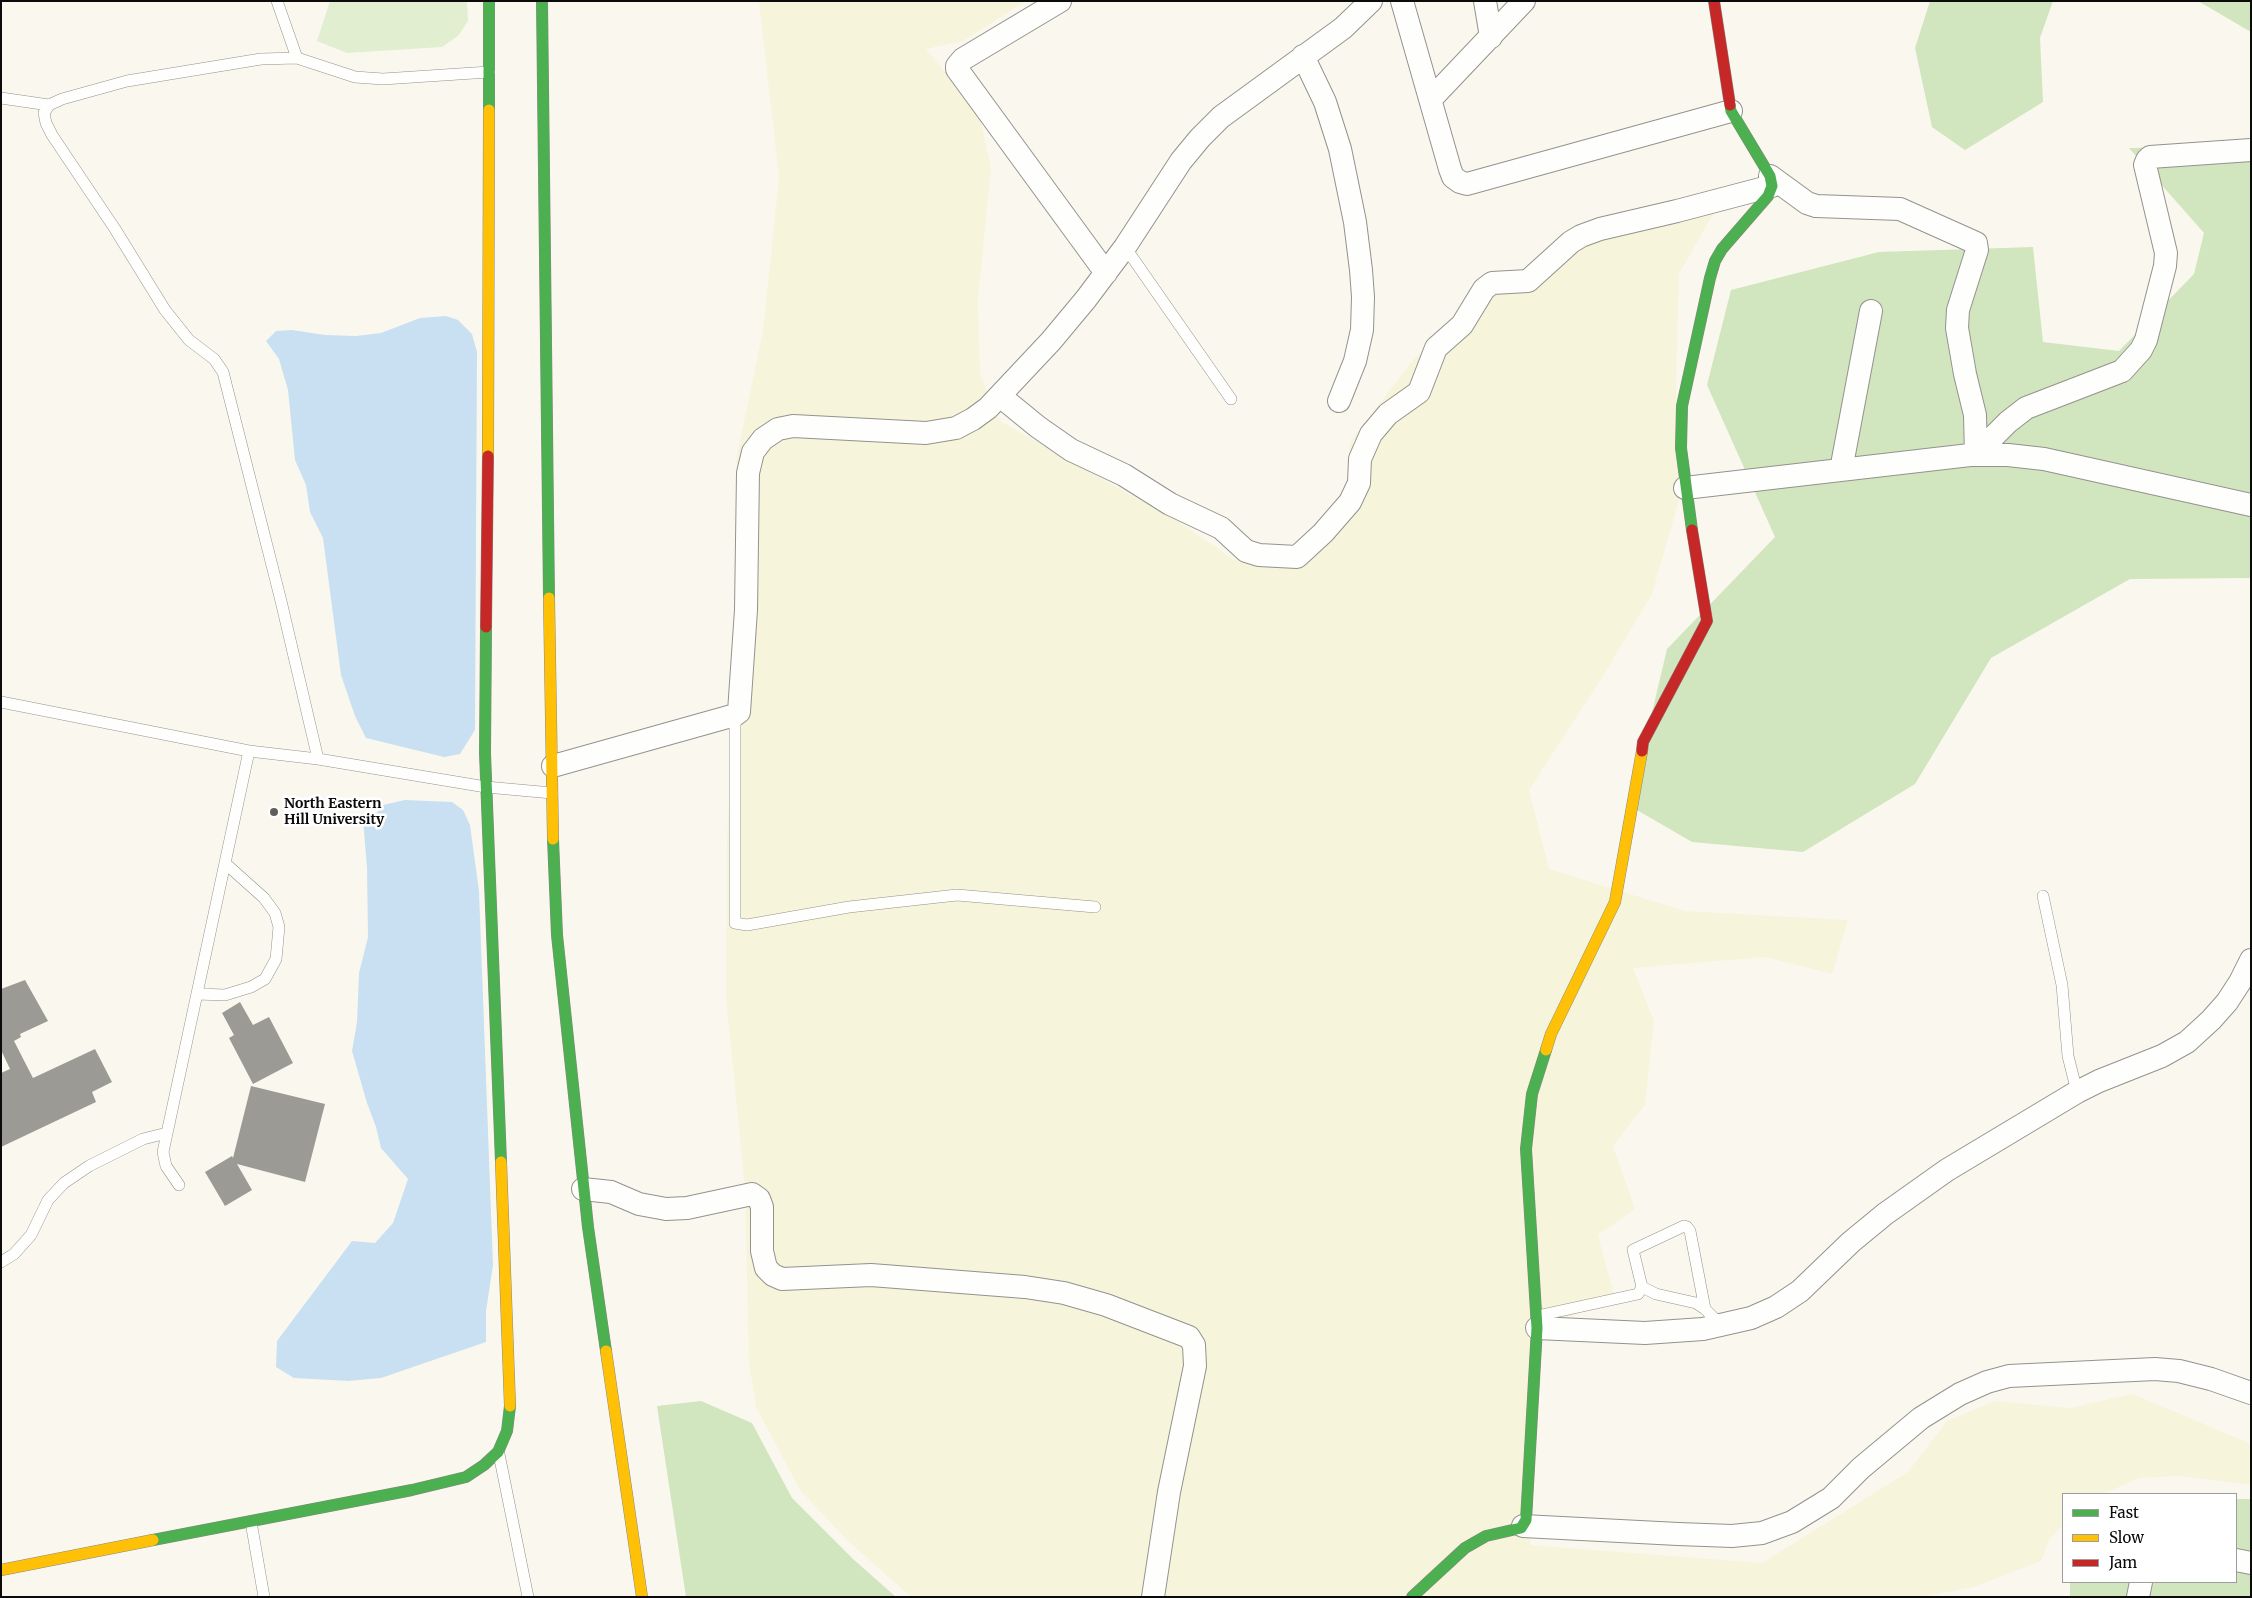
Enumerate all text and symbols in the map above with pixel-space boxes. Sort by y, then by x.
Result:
place label: North Eastern Hill University [284,796,384,829]
marker: North Eastern Hill University [268,806,280,818]
legend [2062,1493,2237,1583]
text: Fast [2109,1503,2139,1522]
text: Slow [2109,1528,2144,1547]
text: Jam [2109,1553,2137,1572]

